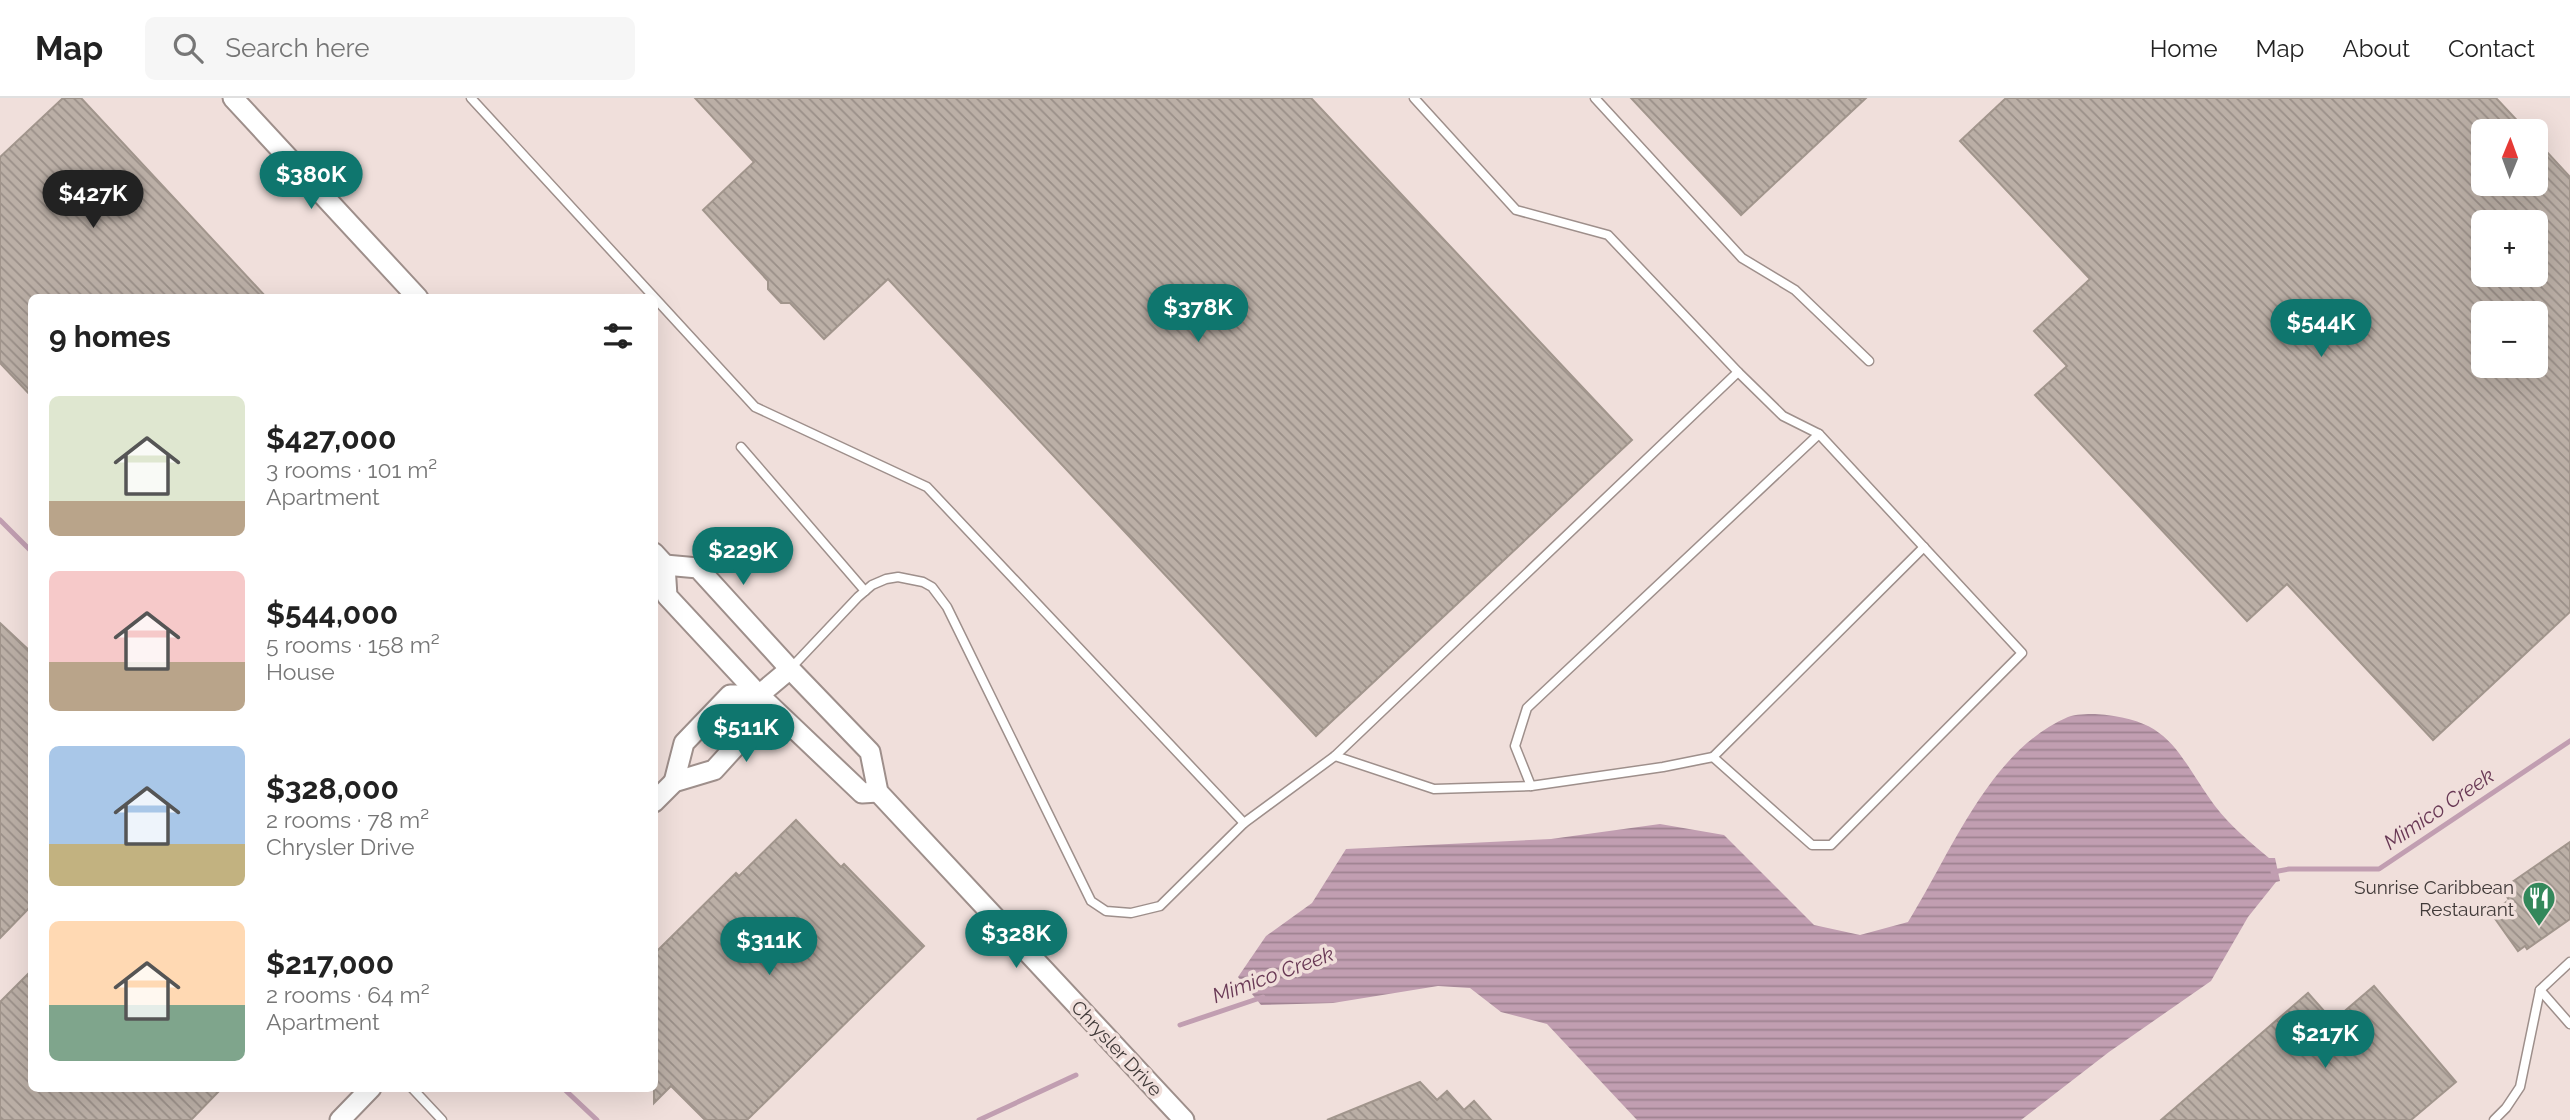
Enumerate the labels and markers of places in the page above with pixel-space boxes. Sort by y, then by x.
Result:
pin: $380K [262,152,360,211]
pin: $427K [44,170,142,230]
pin: $378K [1149,285,1247,344]
pin: $544K [2272,300,2370,359]
pin: $229K [694,528,792,587]
pin: $511K [697,704,795,764]
place label: Sunrise Caribbean Restaurant [2354,876,2515,920]
restaurant icon: Sunrise Caribbean Restaurant [2520,879,2558,928]
pin: $328K [967,910,1065,970]
pin: $311K [720,918,818,977]
pin: $217K [2276,1010,2374,1070]

